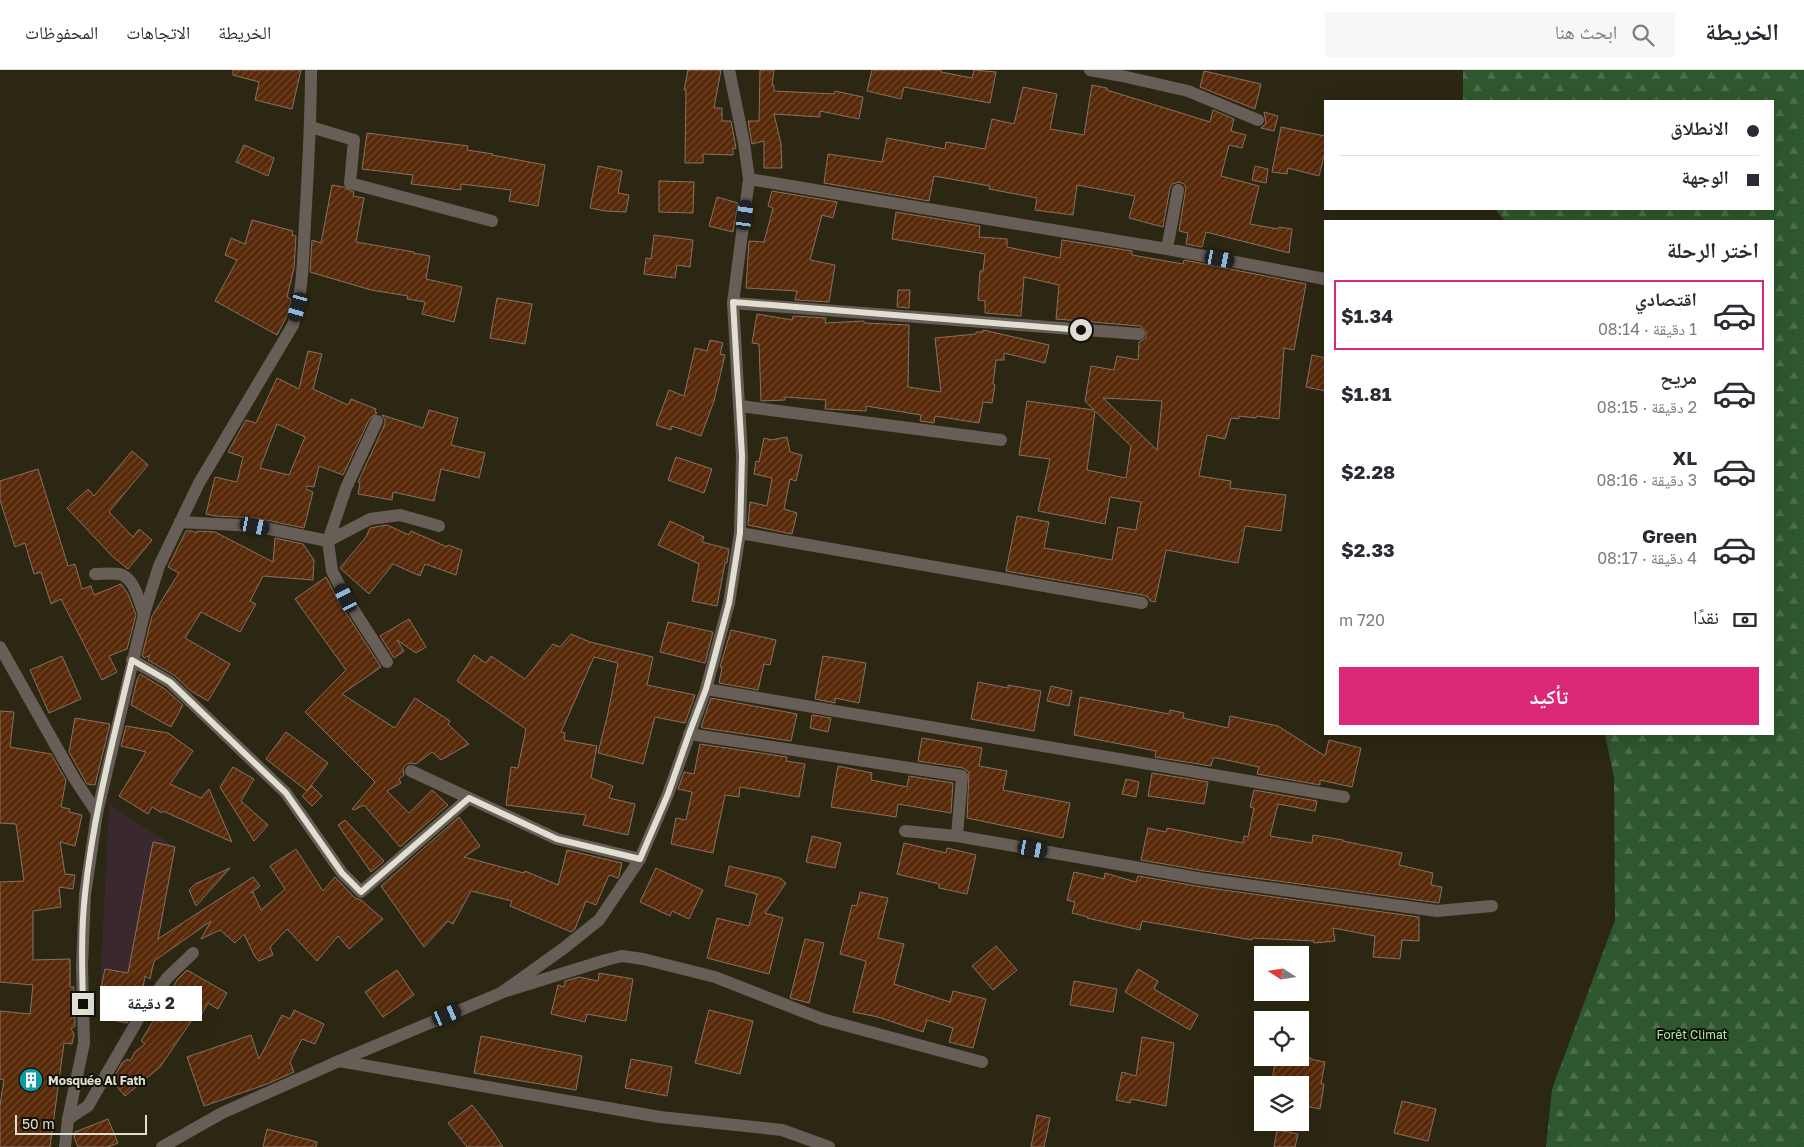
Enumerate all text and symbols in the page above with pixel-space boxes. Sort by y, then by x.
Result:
search box [1325,12,1675,57]
text: الخريطة [1705,16,1779,45]
text: ابحث هنا [1555,20,1617,43]
text: المحفوظات [25,21,98,43]
text: الاتجاهات [126,21,190,43]
text: الخريطة [218,21,271,43]
icon: search [1629,21,1657,49]
text: الانطلاق [1670,116,1729,139]
text: الوجهة [1681,165,1729,188]
car [735,199,754,231]
text: اختر الرحلة [1667,236,1759,263]
car [1203,249,1236,269]
text: اقتصادي [1635,287,1697,310]
car [286,291,309,323]
icon: car [1712,293,1757,338]
text: $1.34 [1341,304,1393,327]
route start [1070,319,1092,341]
text: 1 دقيقة · 08:14 [1598,319,1697,339]
text: مريح [1660,365,1697,388]
icon: car [1712,371,1757,416]
text: $1.81 [1341,382,1392,405]
text: 2 دقيقة · 08:15 [1597,397,1697,417]
text: XL [1672,446,1697,469]
icon: car [1712,449,1757,494]
text: $2.28 [1341,460,1395,483]
text: 3 دقيقة · 08:16 [1596,470,1697,490]
car [238,516,271,536]
text: Green [1642,524,1697,547]
icon: car [1712,527,1757,572]
text: $2.33 [1341,538,1395,561]
text: 4 دقيقة · 08:17 [1597,548,1697,568]
car [332,581,359,615]
text: نقدًا [1693,605,1719,628]
icon: cash [1731,606,1759,634]
text: 720 m [1339,610,1385,630]
button: تأكيد [1339,667,1759,725]
car [1016,839,1049,859]
north arrow [1254,946,1309,1001]
map controls [1254,946,1309,1131]
callout: 2 دقيقة [100,986,203,1022]
route end [72,993,94,1015]
text: 2 دقيقة [127,993,175,1013]
car [430,1002,463,1028]
button: locate [1254,1011,1309,1066]
park label: Forêt Climat [1657,1027,1728,1042]
building icon: Mosquée Al Fath [18,1067,44,1093]
place label: Mosquée Al Fath [48,1073,146,1088]
button: layers [1254,1076,1309,1131]
scale bar [15,1112,148,1135]
text: 50 m [22,1115,55,1132]

